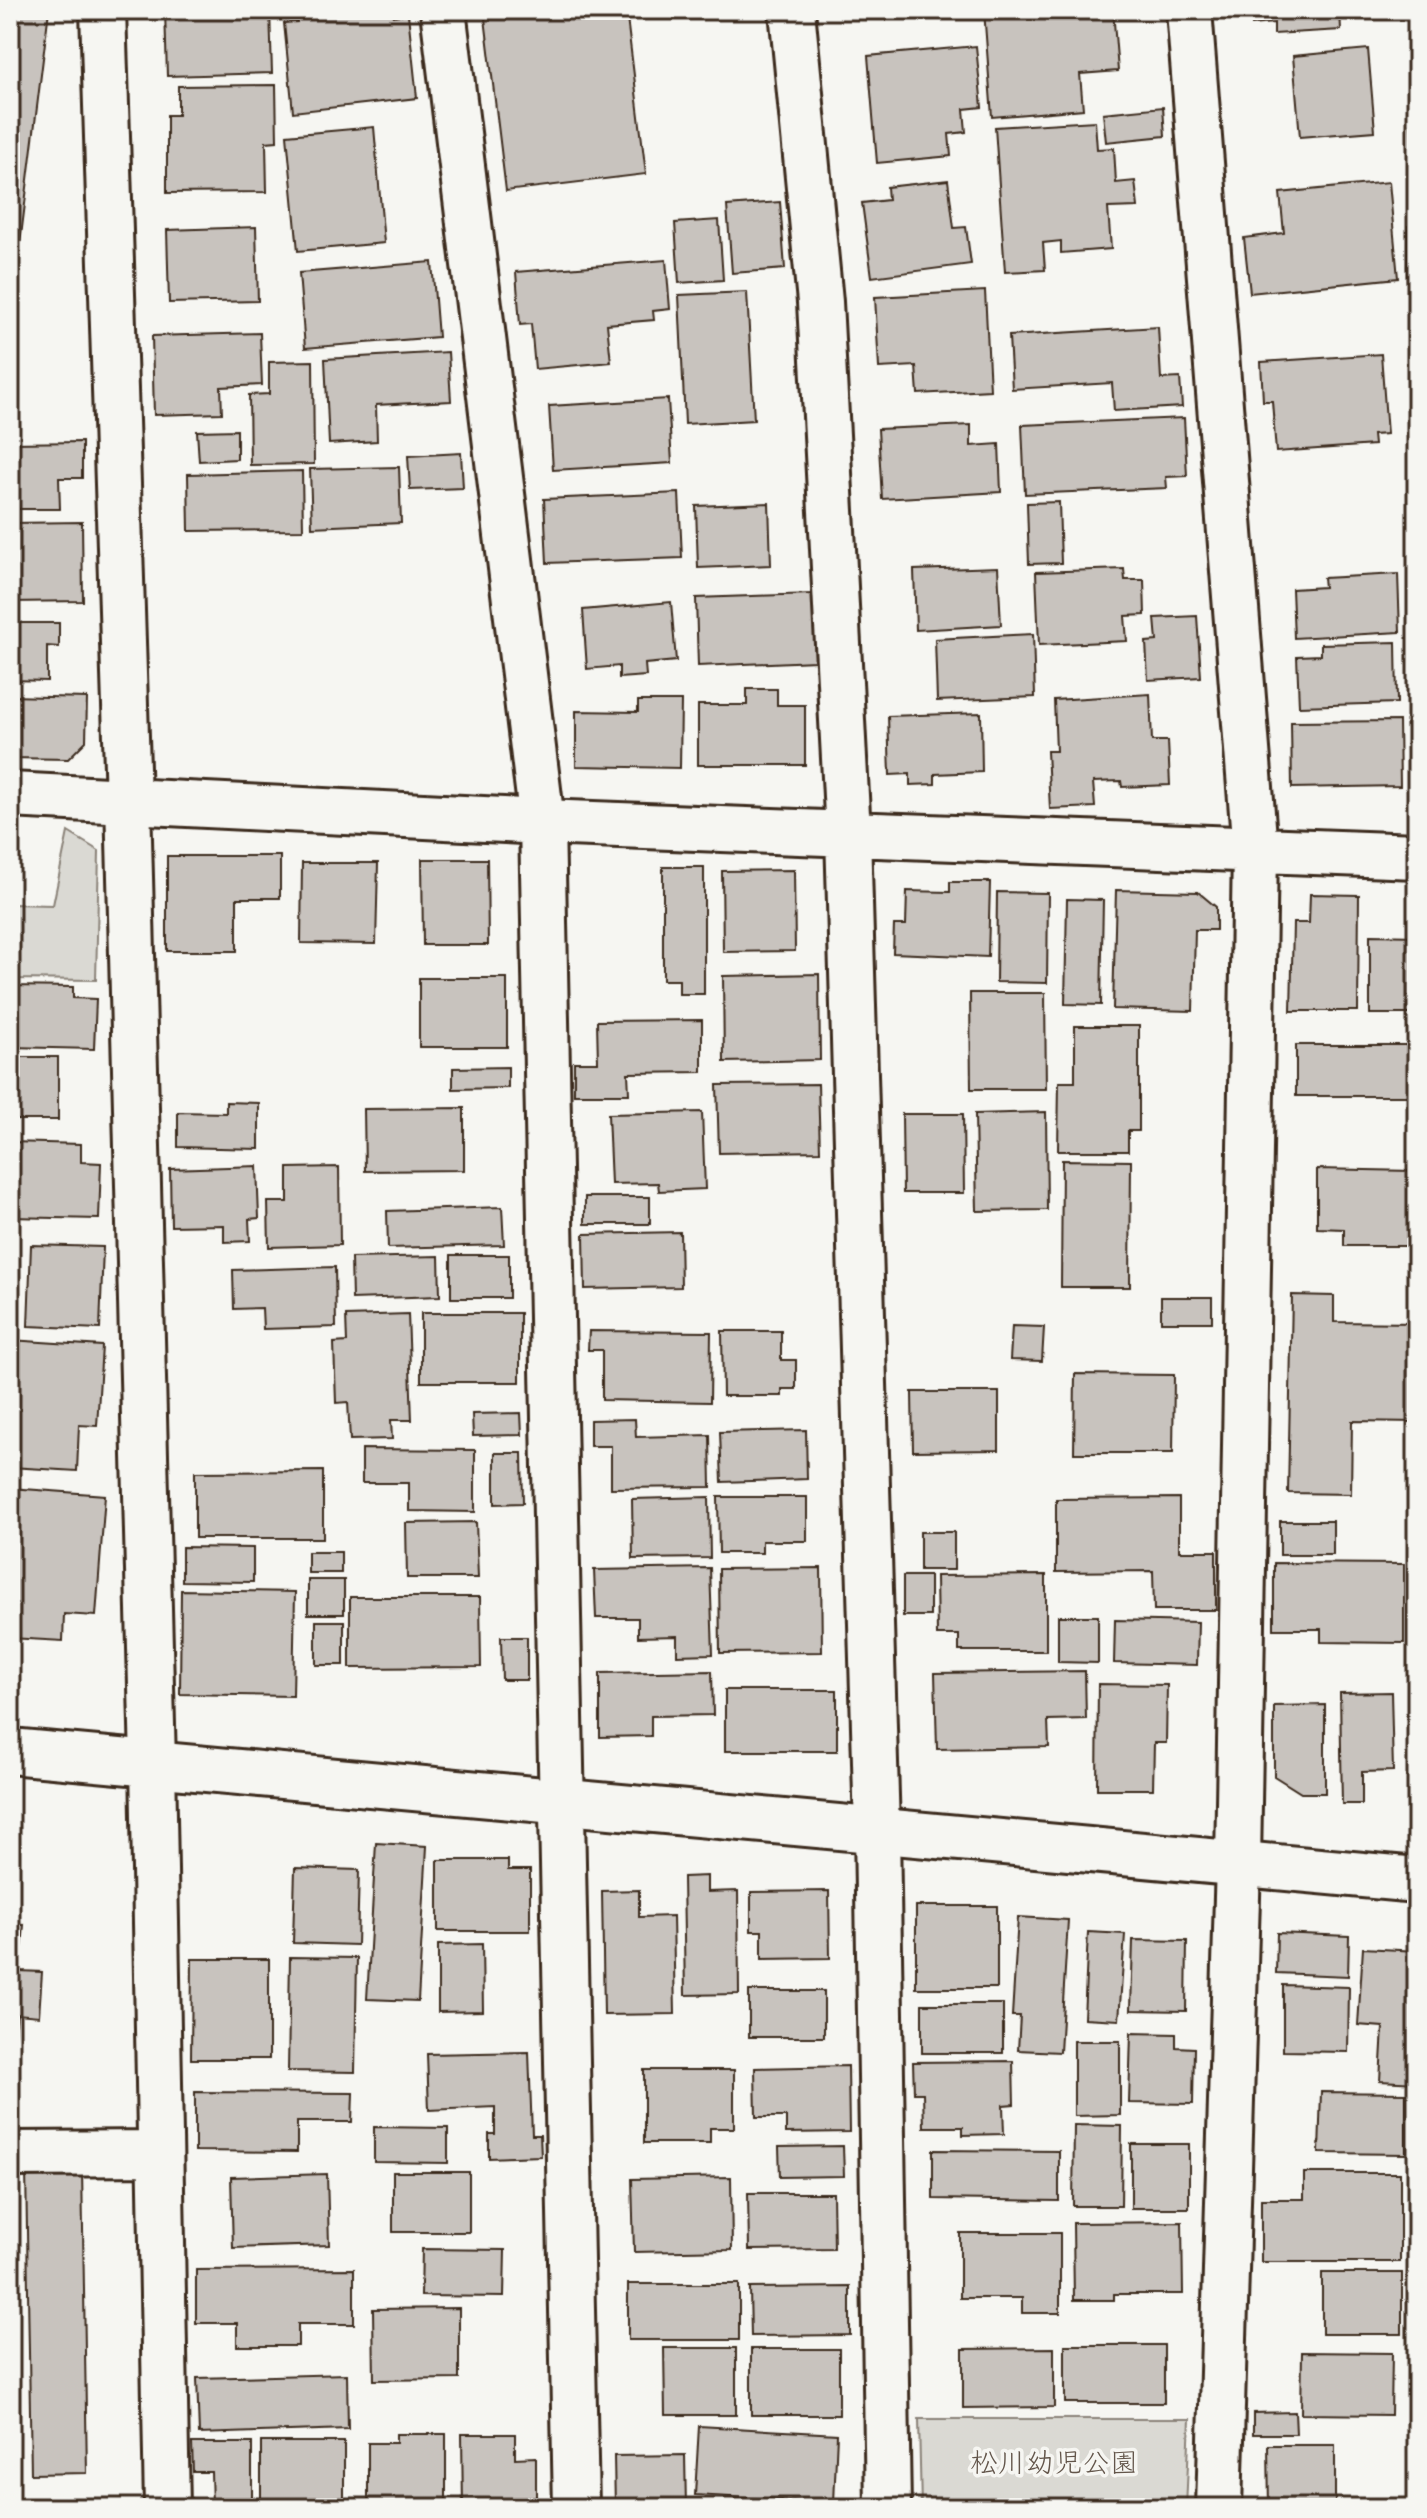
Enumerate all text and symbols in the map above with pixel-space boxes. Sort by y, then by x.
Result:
park label: 松川幼児公園 [970,2446,1138,2483]

